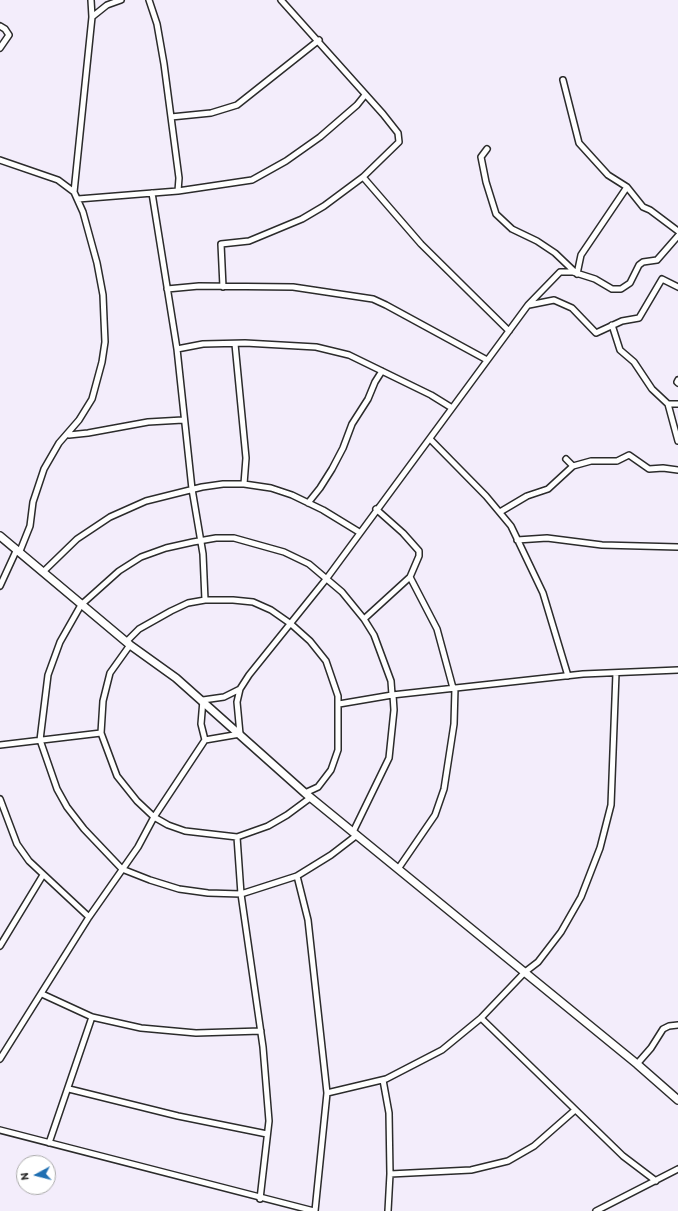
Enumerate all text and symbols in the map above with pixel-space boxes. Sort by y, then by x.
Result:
north arrow [16,1155,56,1195]
text: N [18,1172,31,1181]

